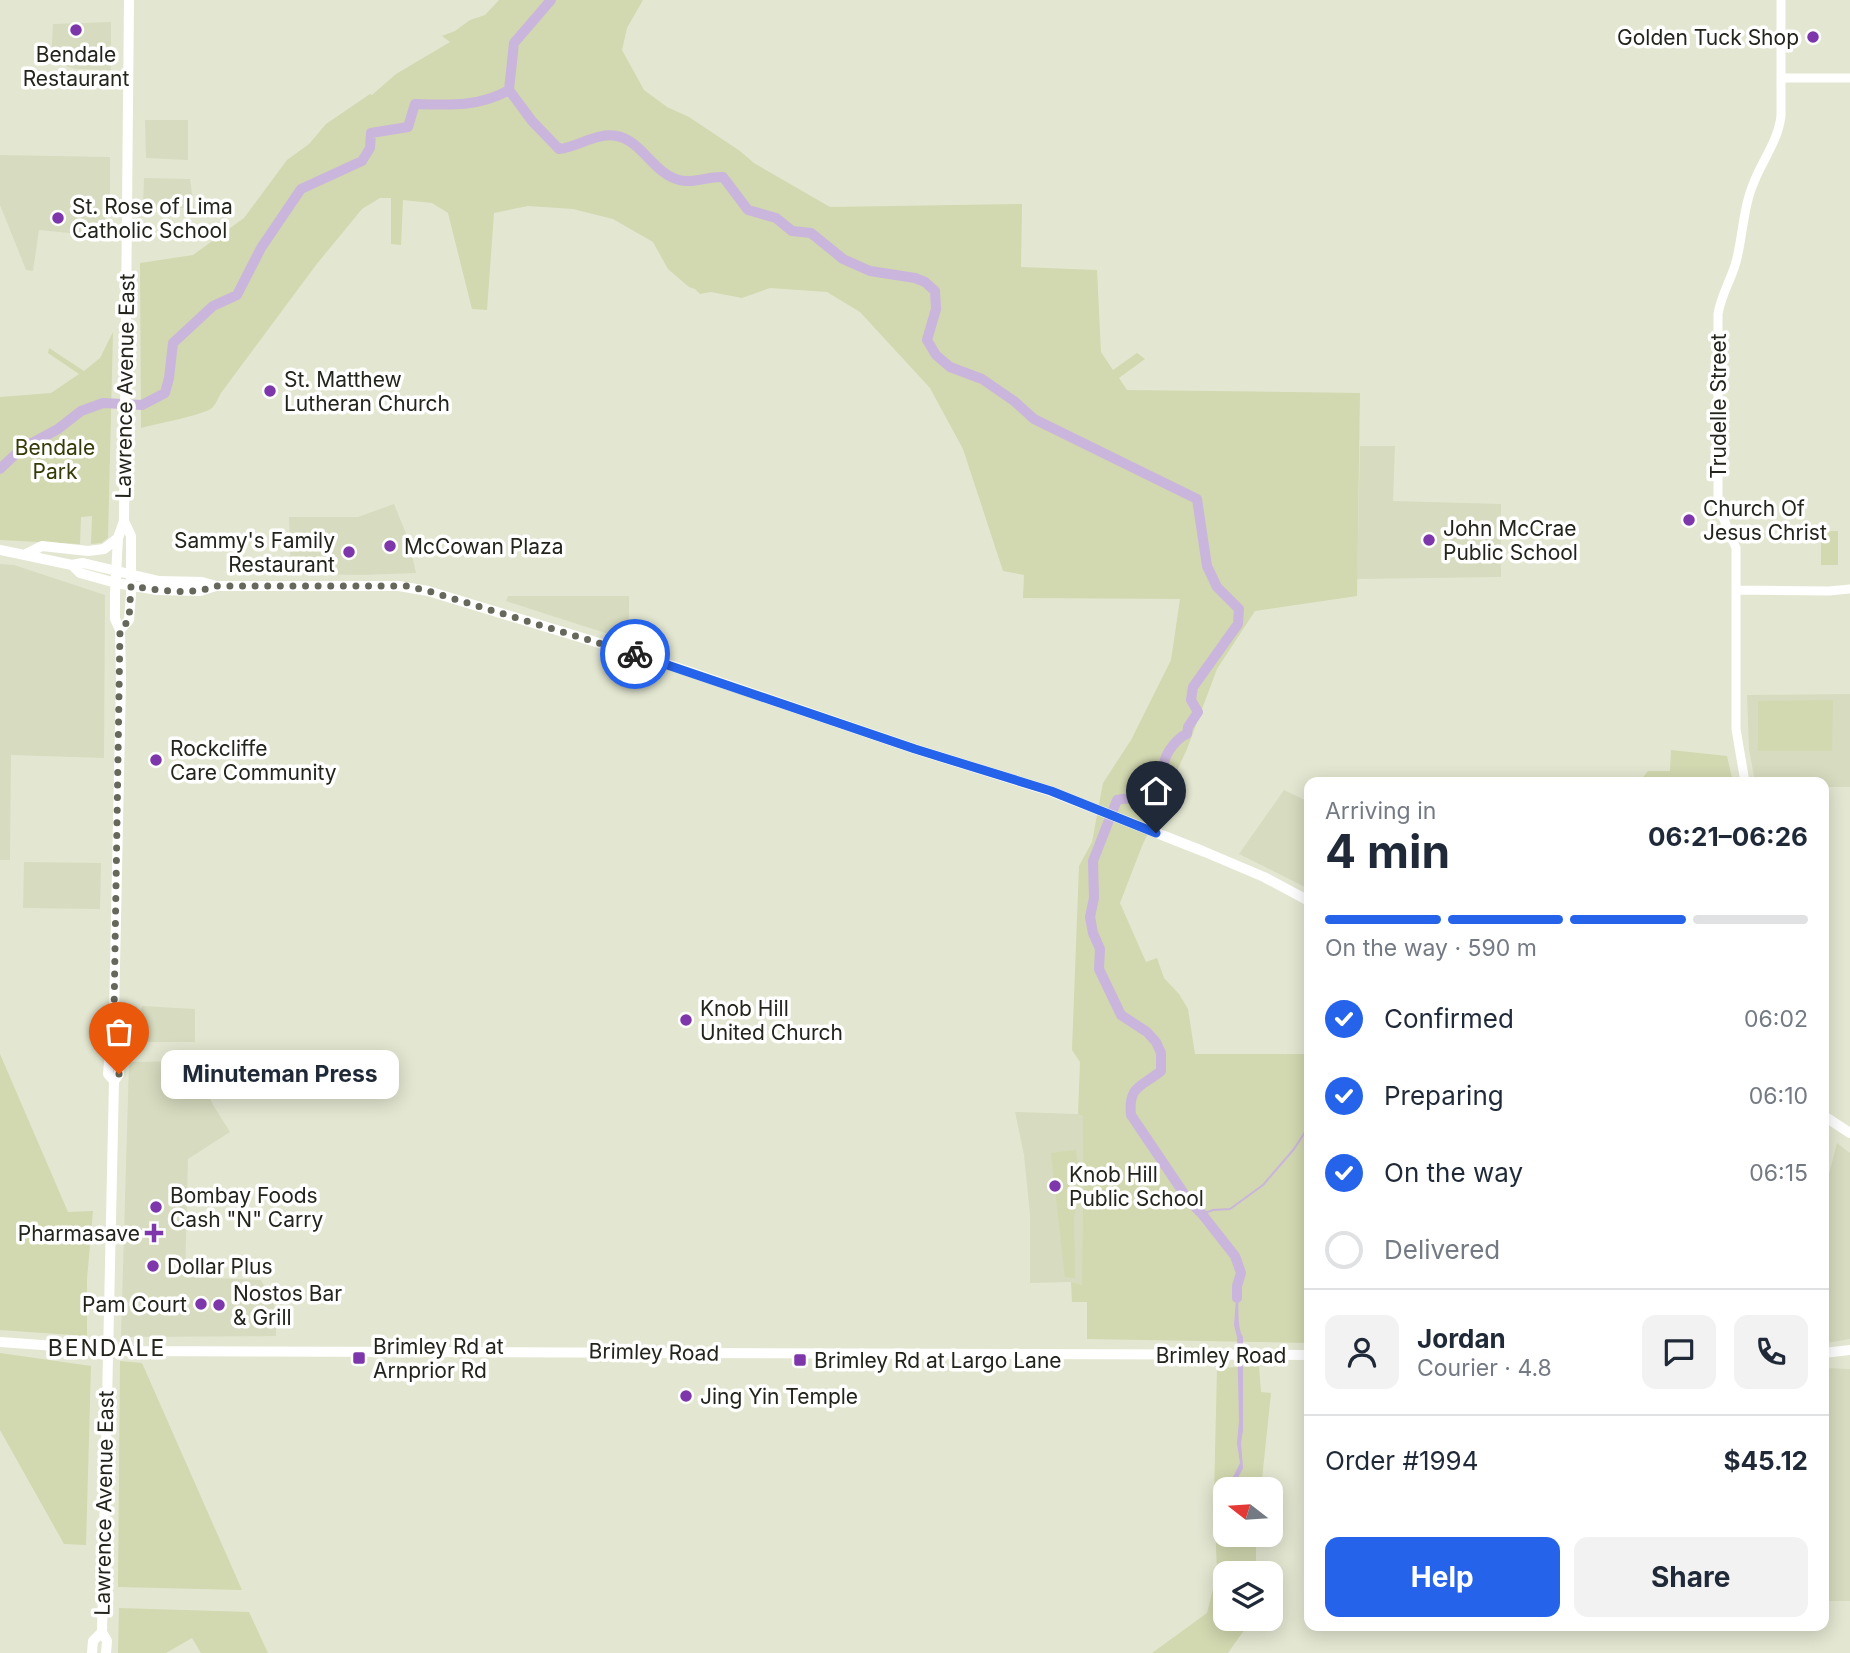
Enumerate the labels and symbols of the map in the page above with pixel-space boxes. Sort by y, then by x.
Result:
marker: Bendale Restaurant [68,22,84,38]
place label: Golden Tuck Shop [1617,25,1799,50]
marker: Golden Tuck Shop [1805,29,1821,45]
place label: Bendale Restaurant [23,42,129,91]
place label: St. Rose of Lima Catholic School [72,194,233,243]
marker: St. Rose of Lima Catholic School [50,210,66,226]
street label: Lawrence Avenue East [111,273,139,499]
street label: Trudelle Street [1706,333,1731,479]
place label: St. Matthew Lutheran Church [284,367,450,416]
marker: St. Matthew Lutheran Church [262,383,278,399]
park label: Bendale Park [15,435,95,484]
place label: Church Of Jesus Christ [1703,496,1827,545]
marker: Church Of Jesus Christ [1681,512,1697,528]
place label: John McCrae Public School [1443,516,1578,565]
place label: Sammy's Family Restaurant [174,528,335,577]
marker: John McCrae Public School [1421,532,1437,548]
place label: McCowan Plaza [404,534,564,559]
marker: McCowan Plaza [382,538,398,554]
marker: Sammy's Family Restaurant [341,544,357,560]
courier [600,619,670,689]
place label: Rockcliffe Care Community [170,736,337,785]
marker: Rockcliffe Care Community [148,752,164,768]
pin [1126,761,1186,833]
place label: Knob Hill United Church [700,996,843,1045]
pin [89,1002,149,1074]
marker: Knob Hill United Church [678,1012,694,1028]
callout: Minuteman Press [161,1050,399,1098]
place label: Knob Hill Public School [1069,1162,1204,1211]
marker: Knob Hill Public School [1047,1178,1063,1194]
place label: Bombay Foods Cash "N" Carry [170,1183,323,1232]
marker: Bombay Foods Cash "N" Carry [148,1199,164,1215]
place label: Pharmasave [18,1221,140,1246]
marker: Pharmasave [146,1225,162,1241]
place label: Dollar Plus [167,1254,273,1279]
marker: Dollar Plus [145,1258,161,1274]
place label: Nostos Bar & Grill [233,1281,342,1330]
place label: Pam Court [82,1292,187,1317]
marker: Pam Court [193,1296,209,1312]
marker: Nostos Bar & Grill [211,1297,227,1313]
district label: BENDALE [48,1334,166,1362]
place label: Brimley Rd at Arnprior Rd [373,1334,504,1383]
street label: Brimley Road [588,1338,720,1366]
street label: Brimley Road [1156,1343,1286,1368]
place label: Brimley Rd at Largo Lane [814,1348,1062,1373]
marker: Brimley Rd at Arnprior Rd [351,1350,367,1366]
marker: Brimley Rd at Largo Lane [792,1352,808,1368]
place label: Jing Yin Temple [700,1384,858,1409]
marker: Jing Yin Temple [678,1388,694,1404]
street label: Lawrence Avenue East [90,1390,118,1616]
north arrow [1213,1477,1283,1547]

